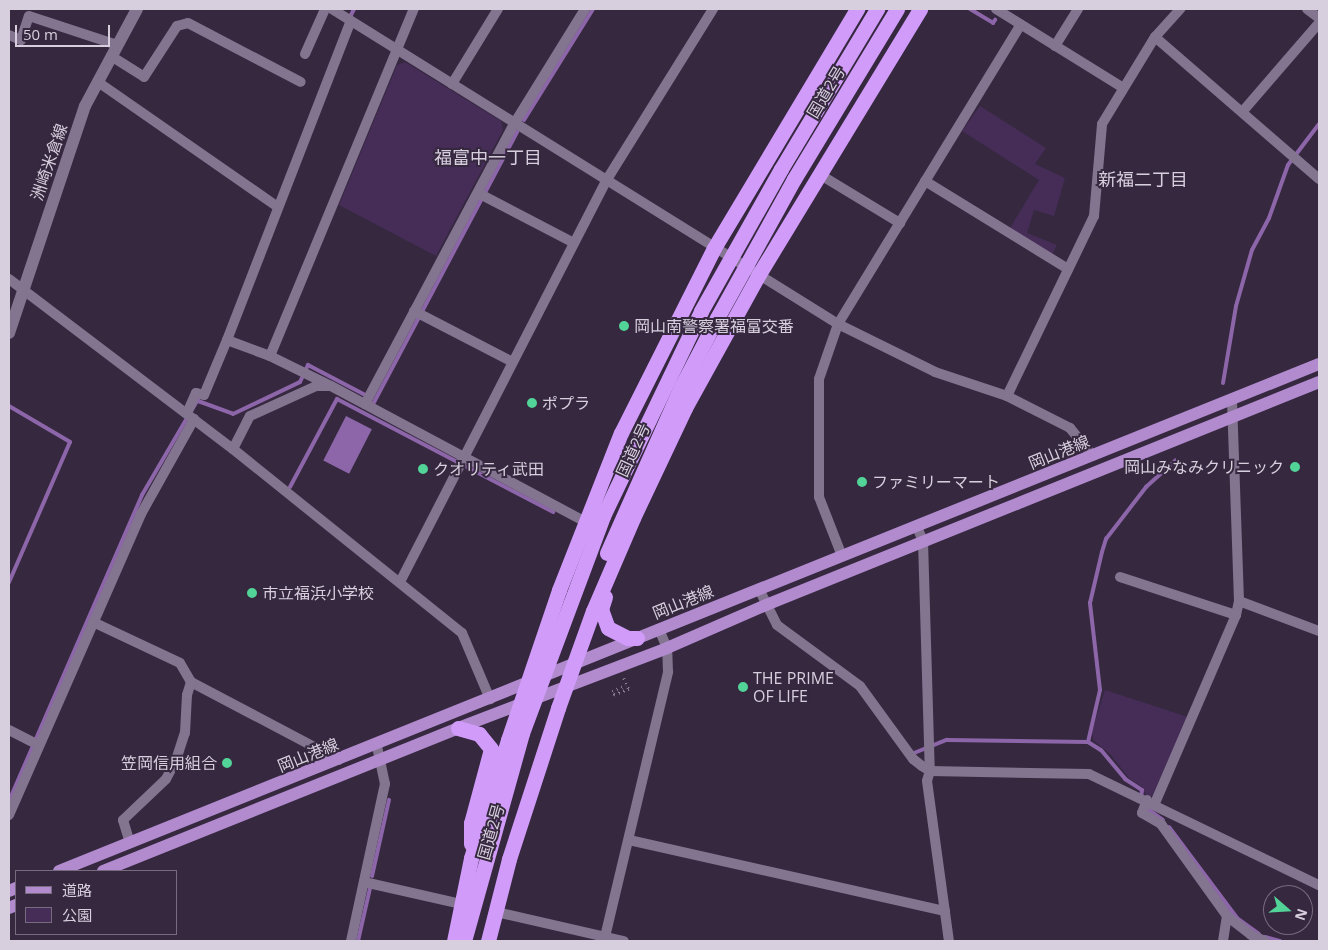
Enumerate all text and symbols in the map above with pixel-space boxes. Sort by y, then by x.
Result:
scale bar [18,15,112,47]
text: 50 m [23,24,58,44]
street label: 国道2号 [803,63,849,121]
street label: 洲崎米倉線 [27,121,71,203]
district label: 福富中一丁目 [434,146,542,168]
district label: 新福二丁目 [1098,168,1188,190]
place label: 岡山南警察署福富交番 [634,316,794,336]
marker: 岡山南警察署福富交番 [618,320,630,332]
place label: ポプラ [542,393,590,413]
marker: ポプラ [526,397,538,409]
street label: 国道2号 [612,420,654,480]
street label: 岡山港線 [1026,431,1092,473]
place label: 岡山みなみクリニック [1124,457,1284,477]
place label: クオリティ武田 [433,459,545,479]
marker: 岡山みなみクリニック [1288,460,1302,474]
marker: クオリティ武田 [417,463,429,475]
place label: ファミリーマート [872,472,1000,492]
marker: ファミリーマート [856,476,868,488]
street label: 岡山港線 [650,581,716,623]
place label: 市立福浜小学校 [262,583,374,603]
marker: 市立福浜小学校 [246,587,258,599]
place label: THE PRIME OF LIFE [753,668,834,706]
marker: THE PRIME OF LIFE [737,681,749,693]
street label: 岡山港線 [275,734,341,776]
place label: 笠岡信用組合 [121,753,217,773]
marker: 笠岡信用組合 [221,757,233,769]
street label: 国道2号 [474,802,508,862]
legend [15,870,178,935]
text: 道路 [62,880,92,900]
north arrow [1263,885,1313,935]
text: 公園 [62,905,92,925]
text: N [1291,906,1313,923]

